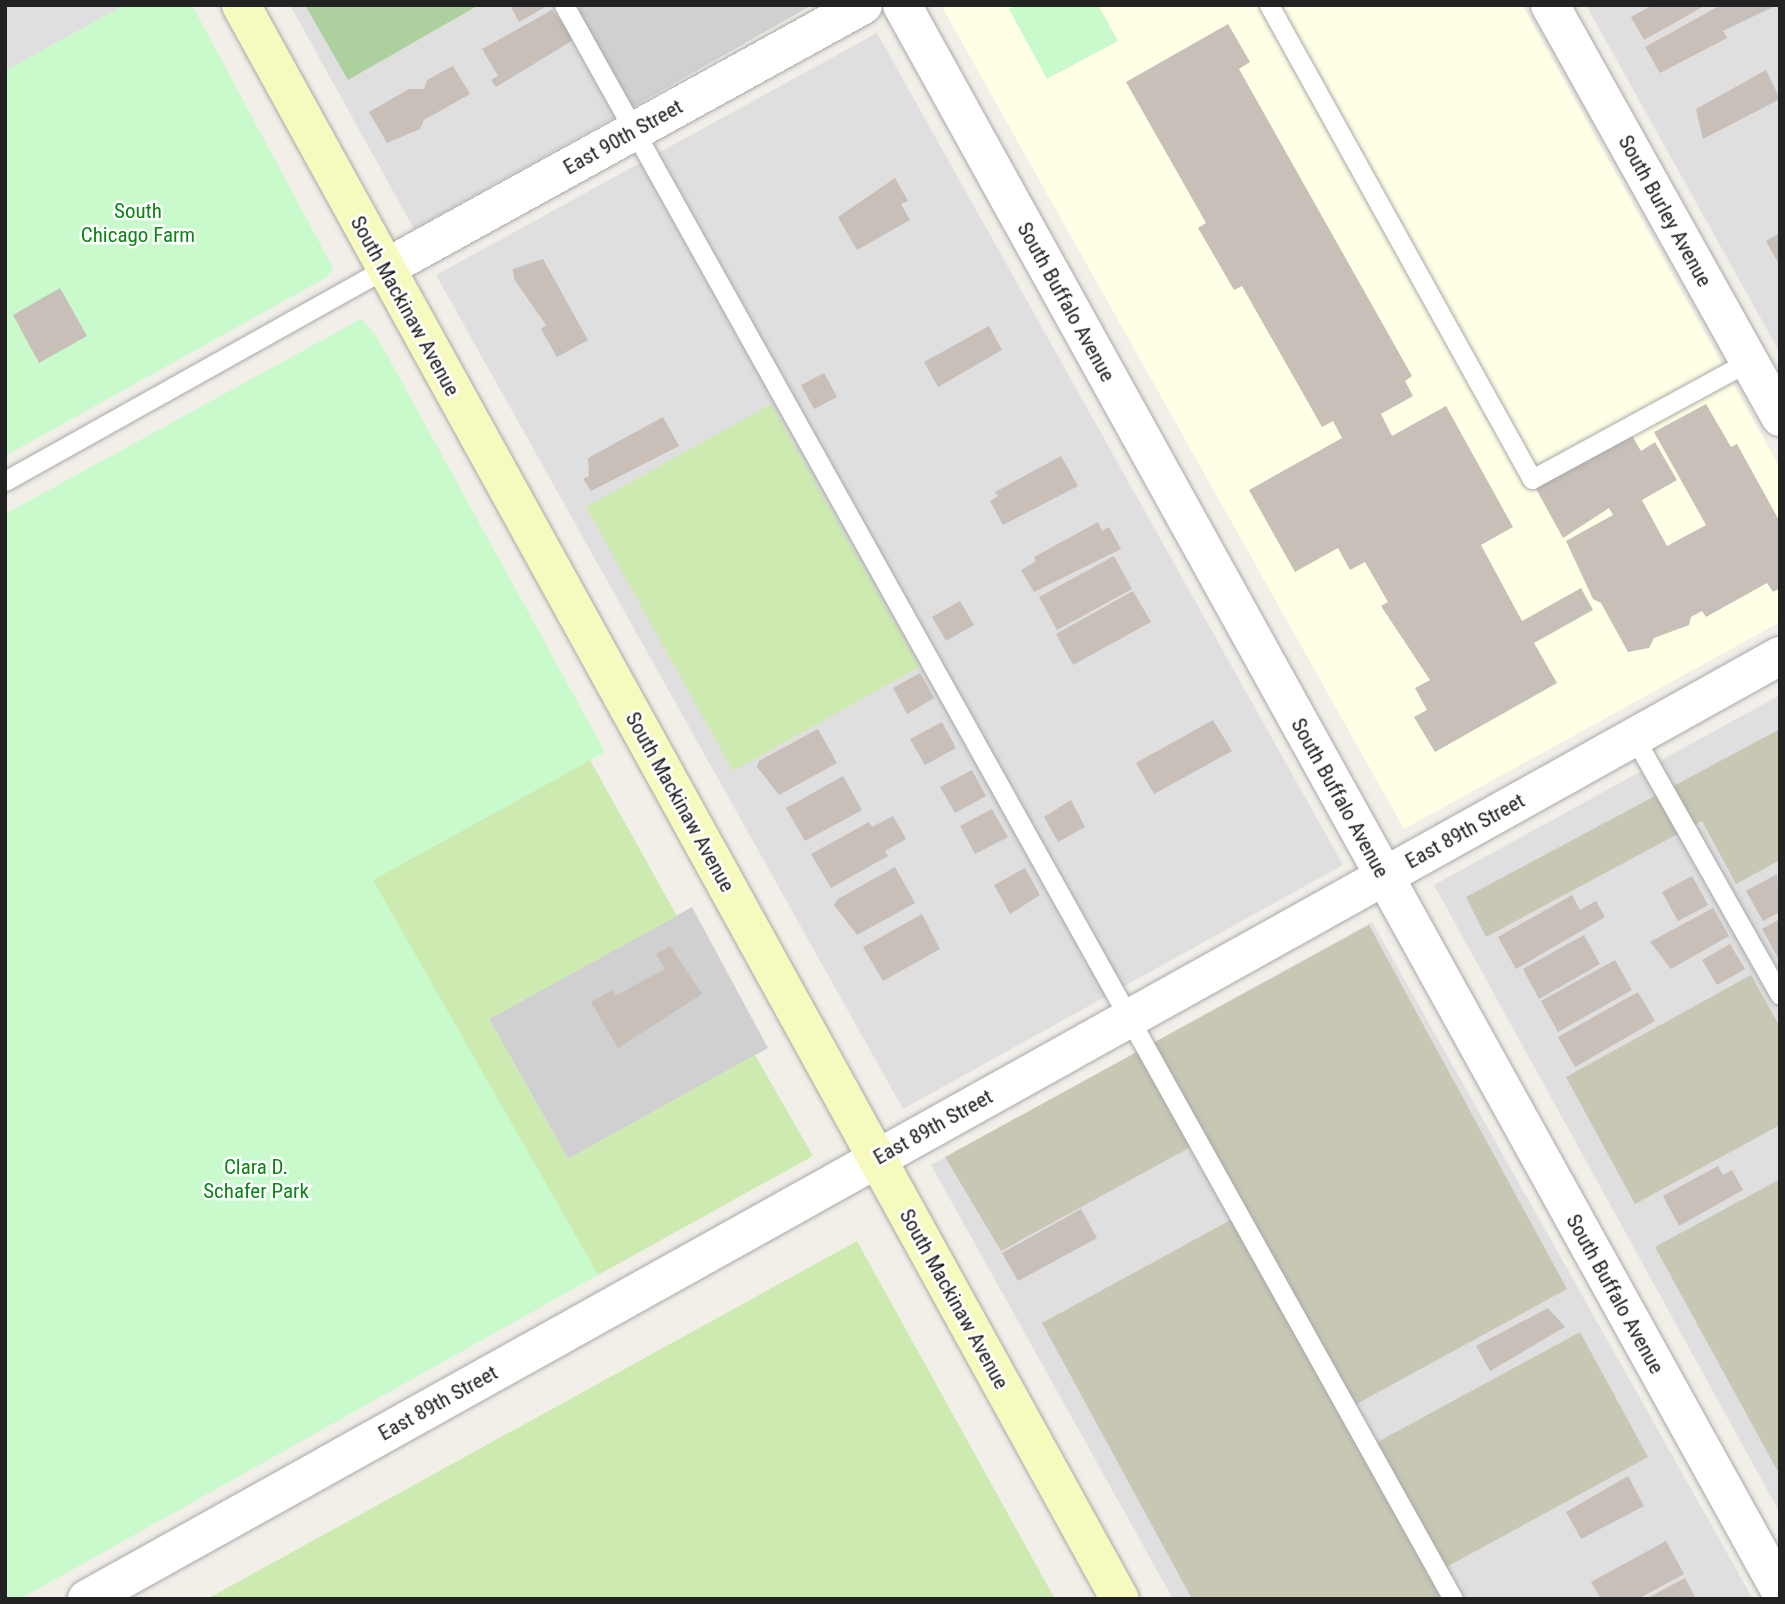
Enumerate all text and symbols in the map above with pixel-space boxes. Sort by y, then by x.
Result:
street label: East 90th Street [559,94,687,180]
street label: South Burley Avenue [1613,131,1717,291]
park label: South Chicago Farm [81,198,195,248]
street label: South Mackinaw Avenue [345,212,465,400]
street label: South Buffalo Avenue [1012,218,1120,386]
street label: South Mackinaw Avenue [620,708,740,896]
street label: South Buffalo Avenue [1286,714,1394,882]
street label: East 89th Street [1401,788,1529,874]
street label: East 89th Street [869,1084,997,1170]
park label: Clara D. Schafer Park [203,1154,309,1204]
street label: South Mackinaw Avenue [894,1205,1014,1393]
street label: South Buffalo Avenue [1561,1210,1669,1378]
street label: East 89th Street [374,1360,502,1446]

